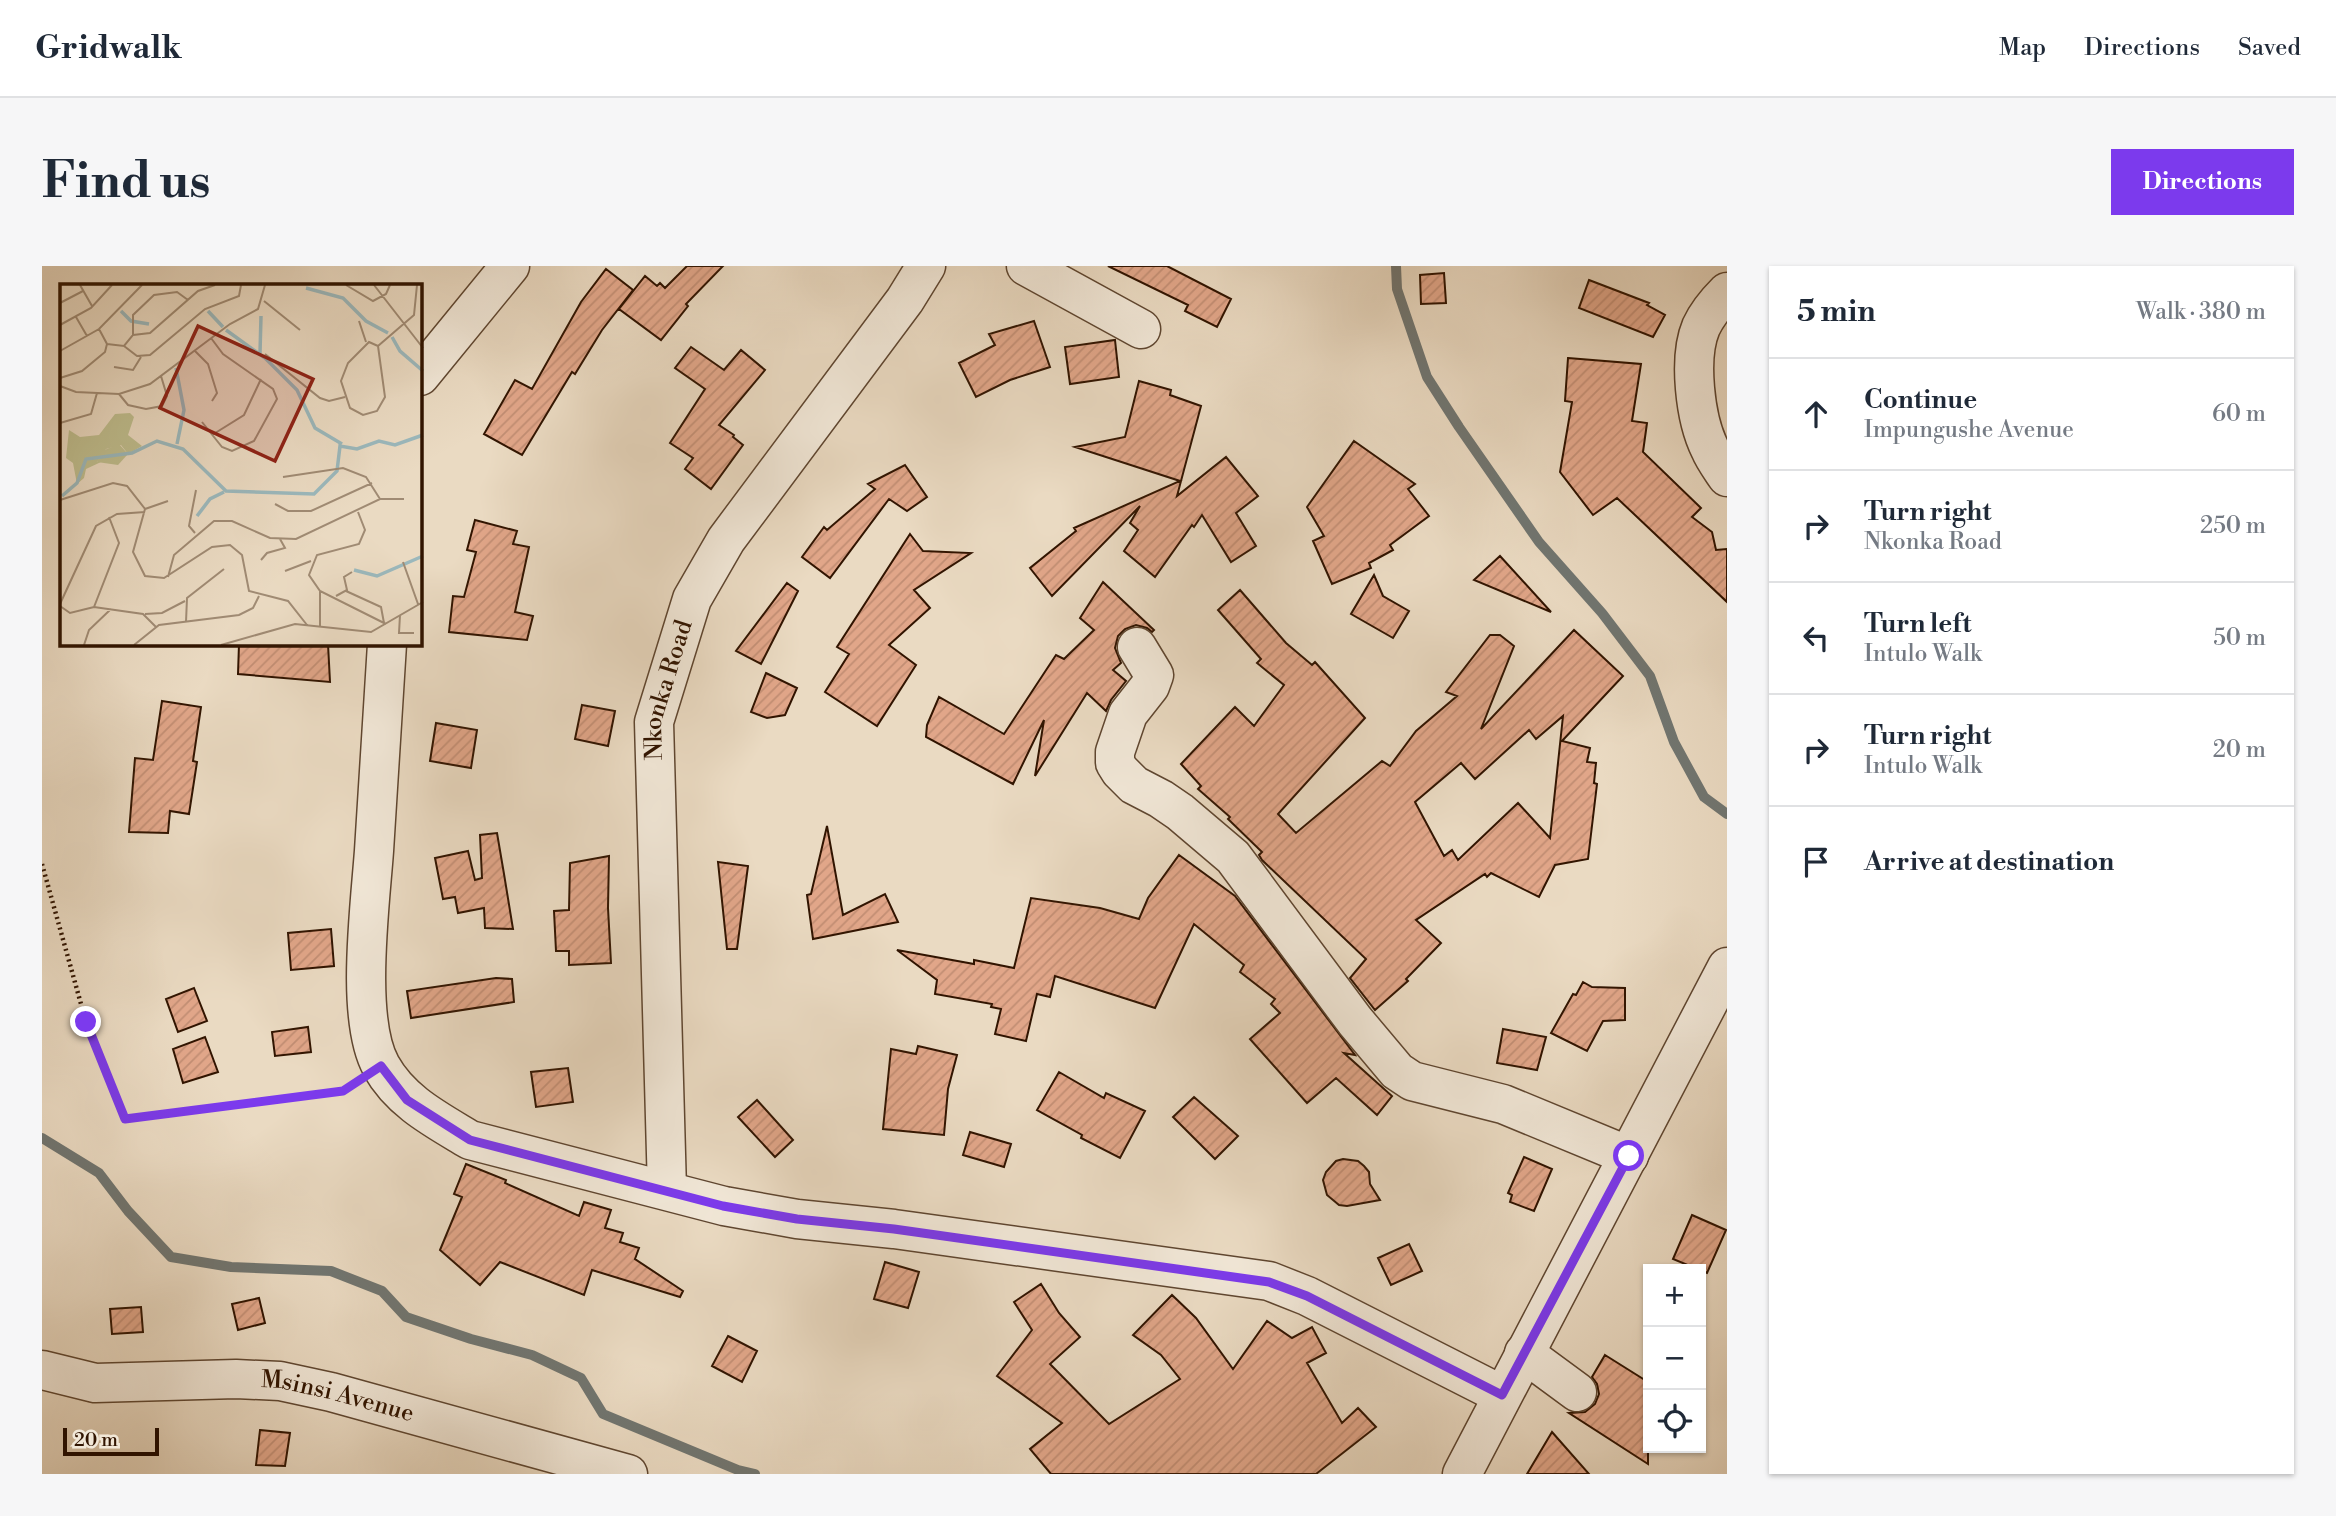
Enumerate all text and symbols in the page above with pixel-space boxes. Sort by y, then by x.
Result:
text: Gridwalk [35,28,182,69]
text: Map [1999,33,2046,63]
text: Directions [2084,33,2200,63]
text: Saved [2238,33,2301,63]
button: Directions [2111,149,2294,215]
text: Find us [42,152,211,213]
inset map [60,284,422,646]
text: 5 min [1797,293,1876,331]
text: Walk · 380 m [2136,298,2266,326]
text: Continue [1864,384,1977,416]
icon: ahead [1797,395,1835,433]
text: 60 m [2212,400,2266,428]
text: Impungushe Avenue [1864,416,2074,444]
text: Turn right [1864,496,1992,528]
icon: right [1797,507,1835,545]
text: 250 m [2200,512,2266,540]
text: Nkonka Road [1864,528,2002,556]
text: Turn left [1864,608,1972,640]
street label: Nkonka Road [639,616,700,761]
icon: left [1797,619,1835,657]
text: 50 m [2213,624,2266,652]
text: Intulo Walk [1864,640,1982,668]
text: Turn right [1864,720,1992,752]
icon: right [1797,731,1835,769]
text: 20 m [2213,736,2266,764]
text: Intulo Walk [1864,752,1982,780]
icon: arrive [1797,843,1835,881]
text: Arrive at destination [1864,846,2114,878]
route end [70,1006,101,1037]
route start [1613,1140,1644,1171]
map controls [1643,1264,1706,1453]
button: + [1643,1264,1706,1327]
button: − [1643,1327,1706,1390]
street label: Msinsi Avenue [260,1365,417,1429]
button: locate [1643,1390,1706,1453]
scale bar [63,1425,159,1457]
text: 20 m [74,1428,118,1452]

